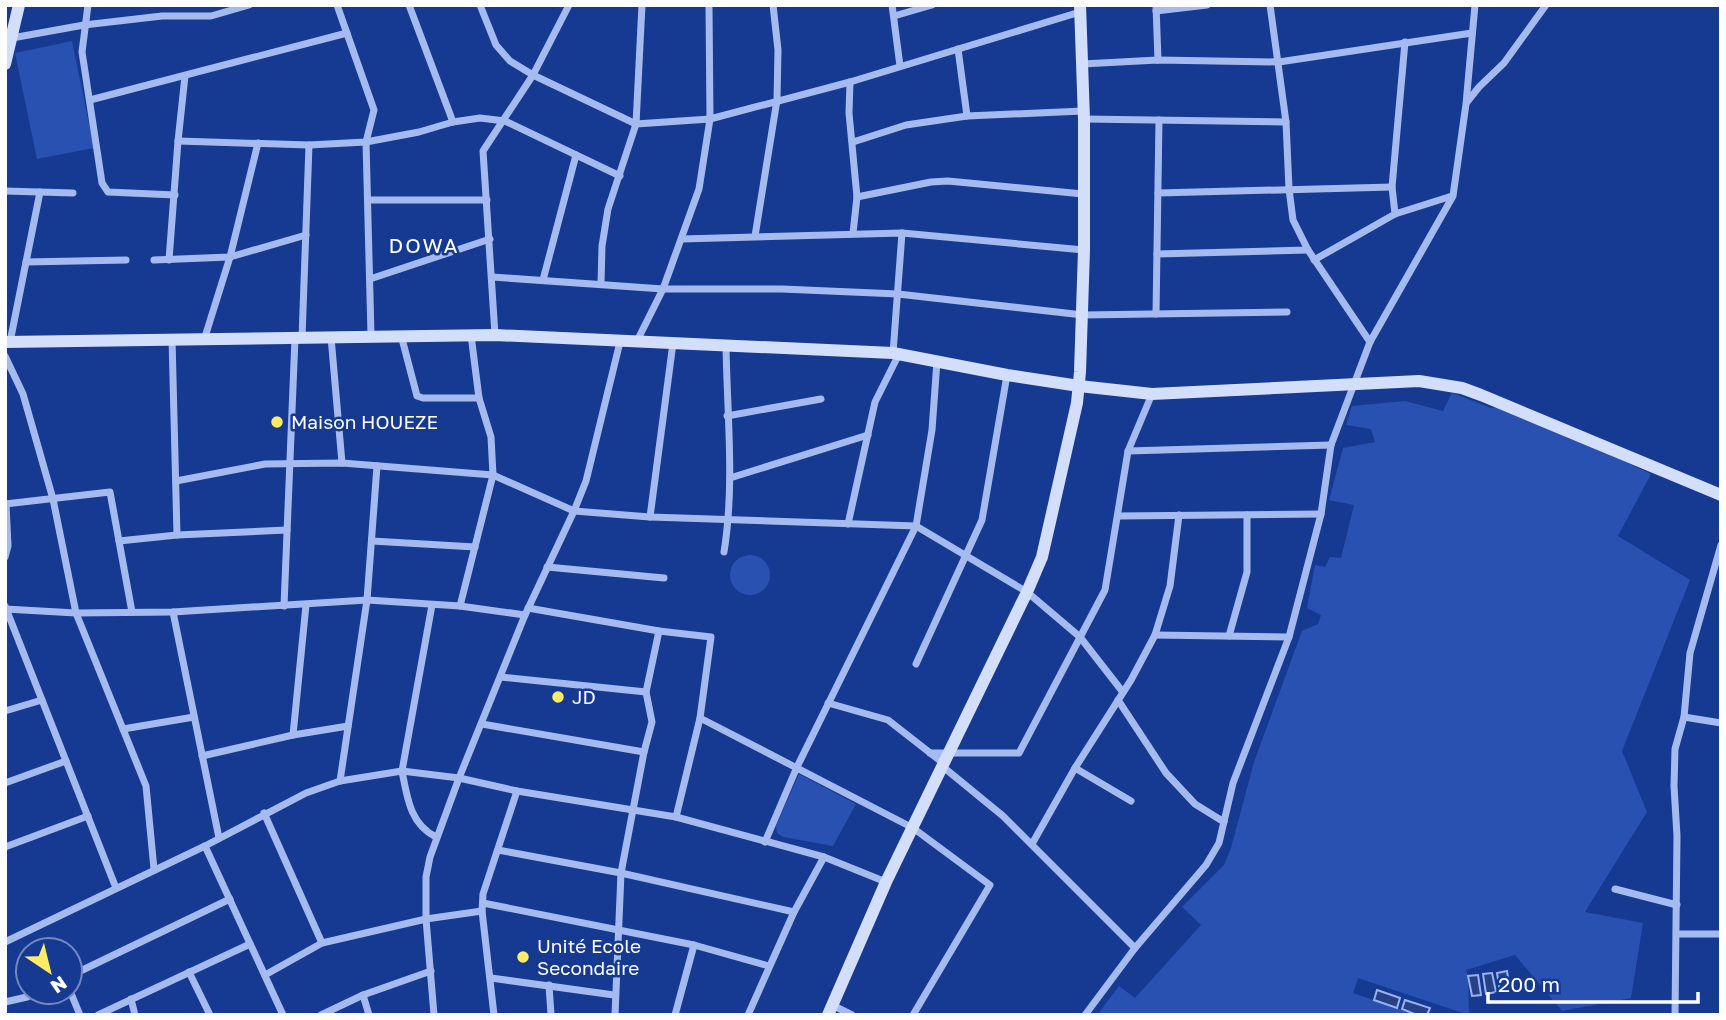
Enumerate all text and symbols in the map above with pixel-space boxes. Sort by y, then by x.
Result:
district label: DOWA [389,232,460,258]
place label: Maison HOUEZE [291,410,438,433]
marker: Maison HOUEZE [269,414,285,430]
place label: JD [572,685,596,708]
marker: JD [550,689,566,705]
place label: Unité Ecole Secondaire [537,934,641,979]
north arrow [14,936,84,1006]
marker: Unité Ecole Secondaire [515,949,531,965]
scale bar [1488,960,1698,1004]
text: 200 m [1498,971,1560,997]
text: N [47,972,72,999]

